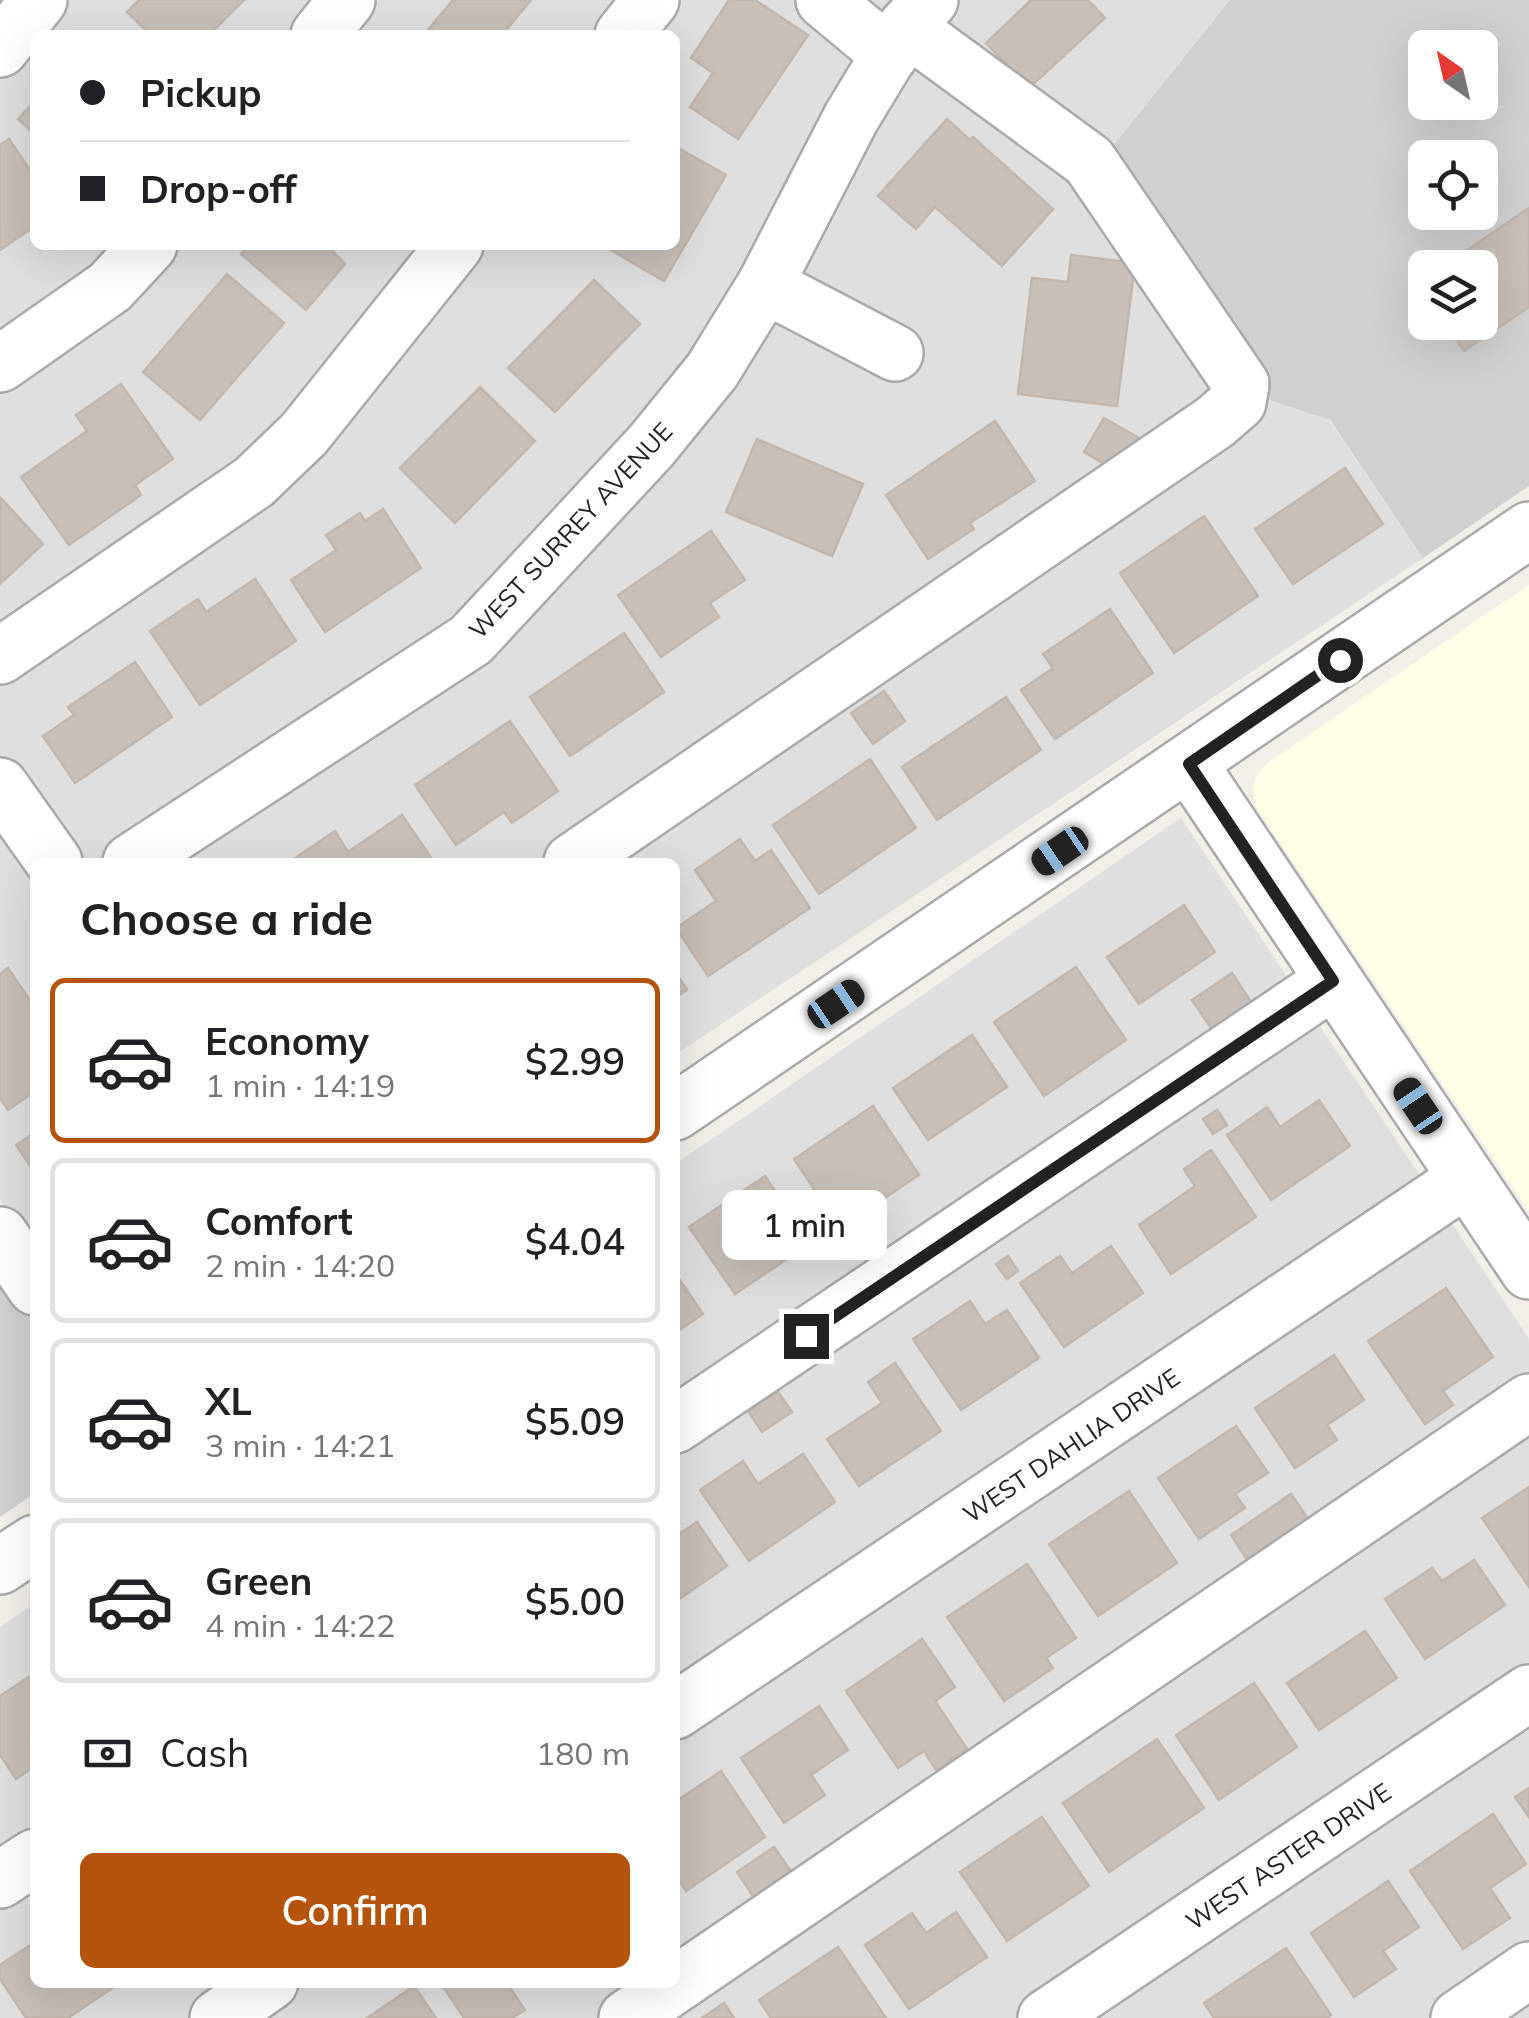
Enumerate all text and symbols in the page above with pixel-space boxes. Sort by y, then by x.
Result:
north arrow [1408,30,1498,120]
map controls [1408,30,1498,340]
text: Pickup [140,69,262,117]
button: locate [1408,140,1498,230]
text: Drop-off [140,165,297,213]
button: layers [1408,250,1498,340]
street label: WEST SURREY AVENUE [462,415,678,645]
route start [1318,638,1363,683]
car [1027,822,1093,880]
text: Choose a ride [80,890,373,946]
car [803,975,869,1033]
icon: car [85,1016,175,1106]
text: Economy [205,1017,369,1065]
text: $2.99 [525,1037,625,1085]
text: 1 min · 14:19 [205,1065,395,1105]
car [1389,1073,1447,1139]
callout: 1 min [724,1191,888,1261]
icon: car [85,1196,175,1286]
text: Comfort [205,1197,353,1245]
text: 1 min [763,1205,846,1245]
text: $4.04 [525,1217,625,1265]
text: 2 min · 14:20 [205,1245,395,1285]
route end [784,1314,829,1359]
street label: WEST DAHLIA DRIVE [957,1361,1185,1529]
icon: car [85,1376,175,1466]
text: XL [205,1377,252,1425]
text: $5.09 [525,1397,625,1445]
text: 3 min · 14:21 [205,1425,395,1465]
icon: car [85,1556,175,1646]
text: Green [205,1557,312,1605]
text: $5.00 [525,1577,625,1625]
text: 4 min · 14:22 [205,1605,395,1645]
icon: cash [80,1726,135,1781]
text: Cash [160,1729,249,1777]
text: 180 m [536,1733,630,1773]
street label: WEST ASTER DRIVE [1180,1776,1396,1936]
button: Confirm [80,1853,630,1968]

